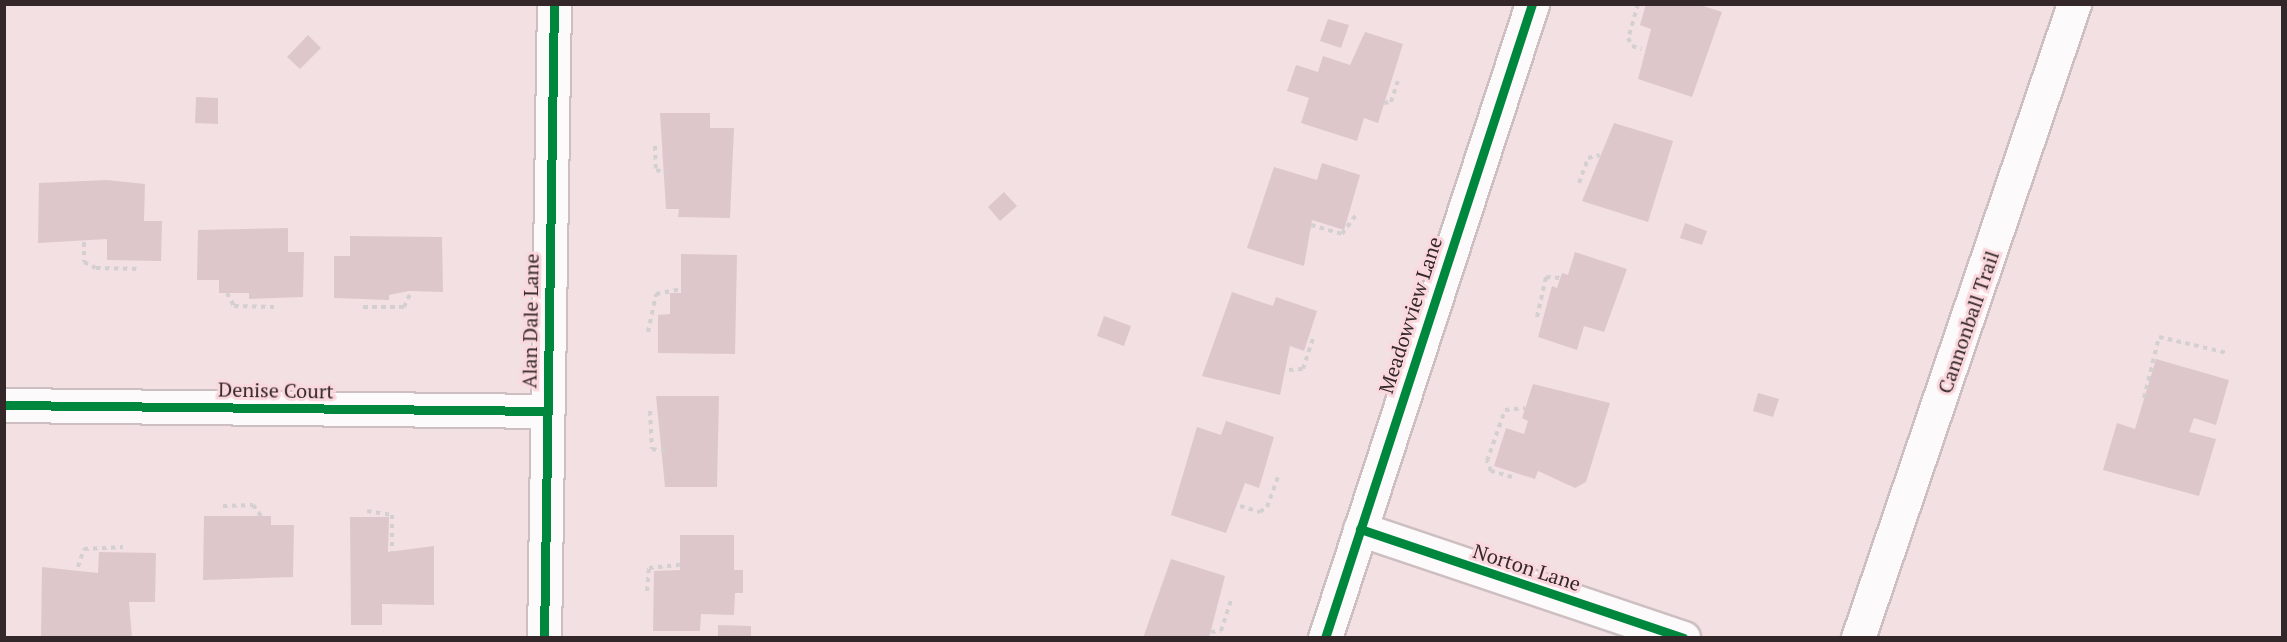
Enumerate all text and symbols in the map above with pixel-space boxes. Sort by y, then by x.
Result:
street label: Meadowview Lane [1373,234,1447,396]
street label: Cannonball Trail [1932,248,2004,396]
street label: Alan Dale Lane [517,253,543,389]
street label: Denise Court [218,377,334,403]
street label: Norton Lane [1470,538,1584,596]

